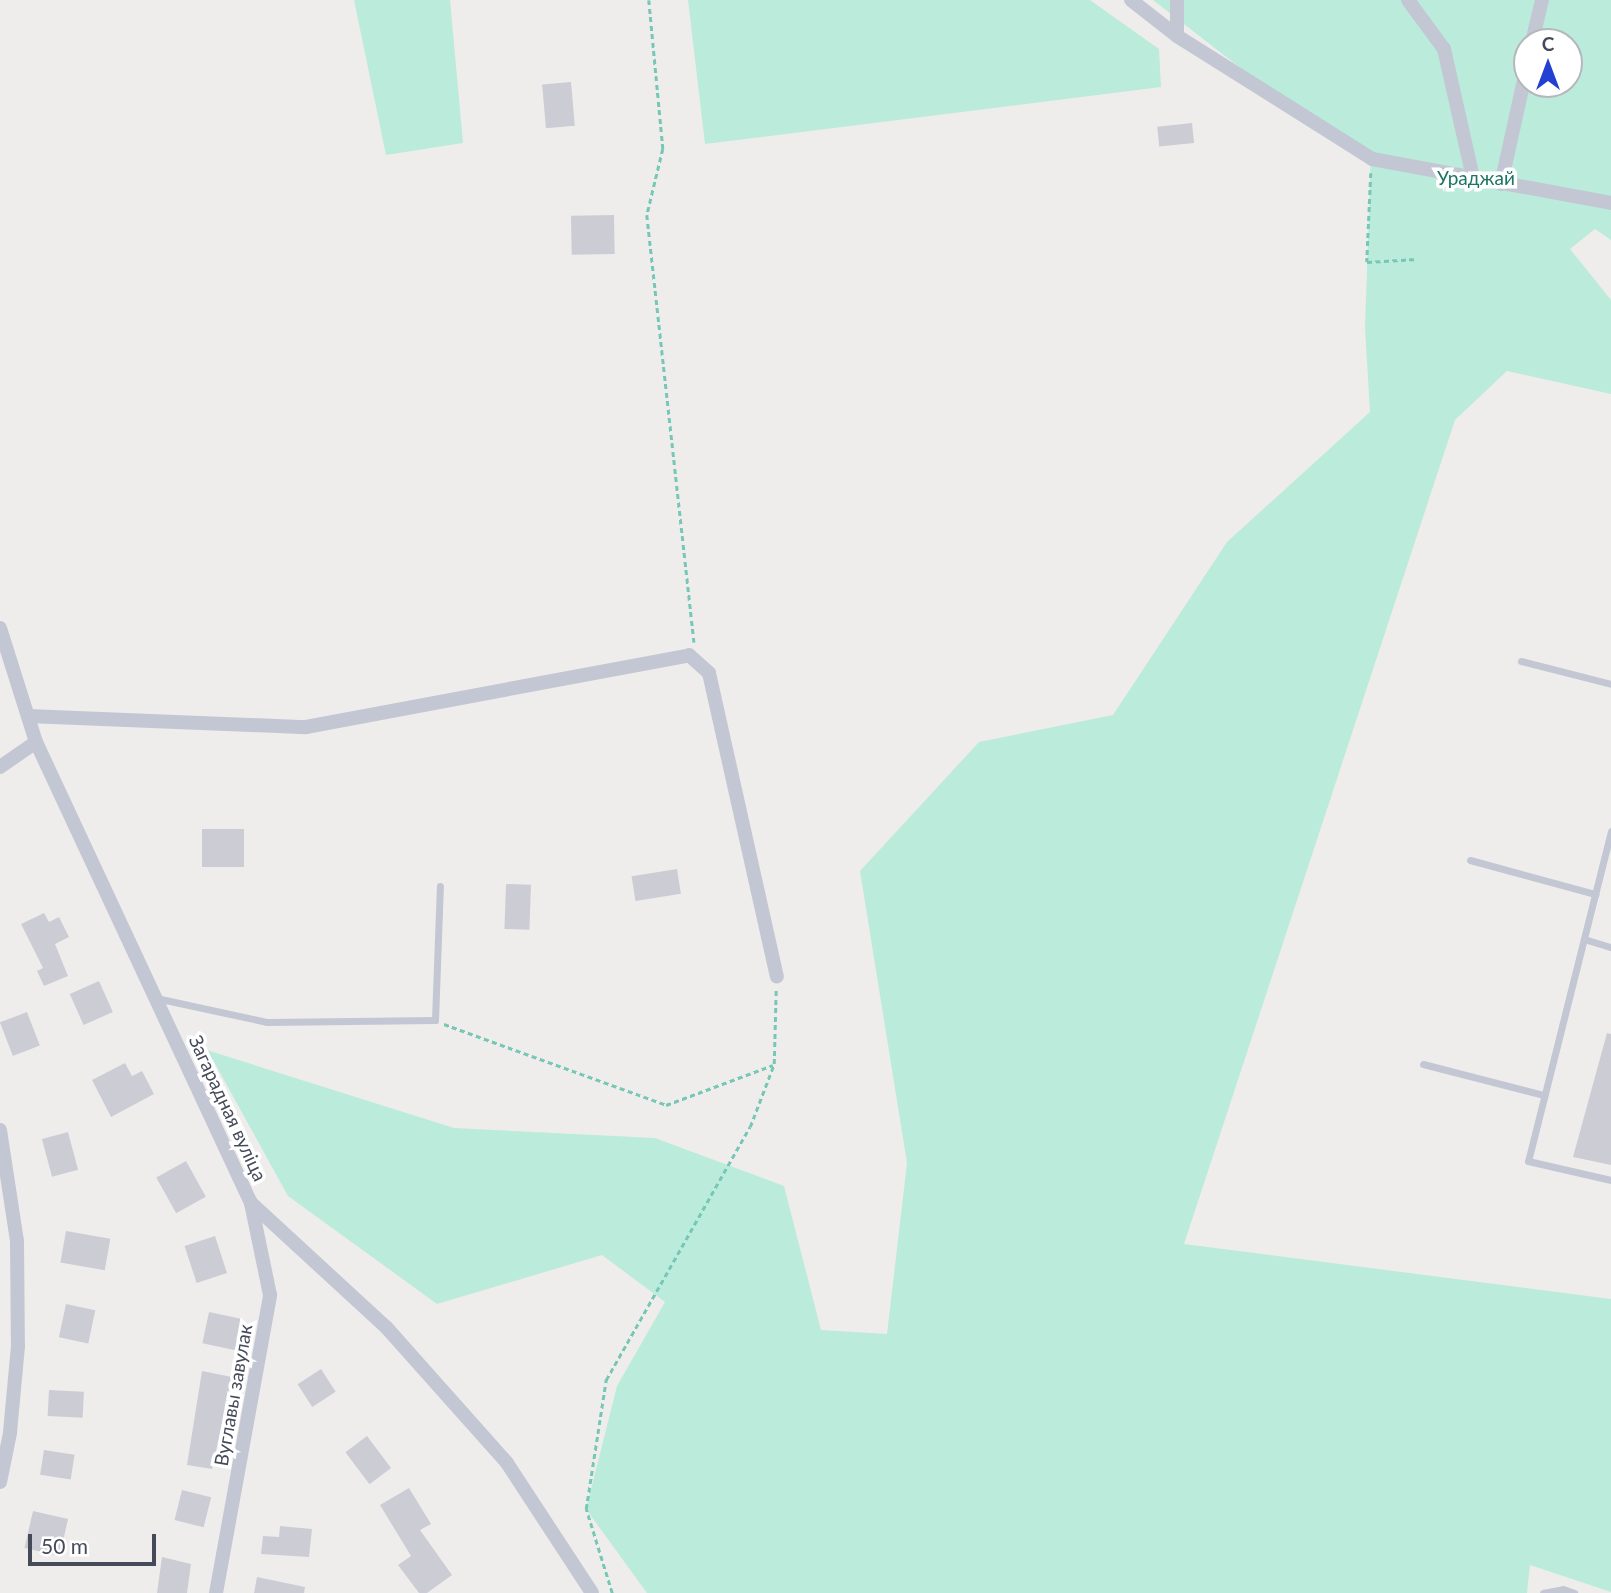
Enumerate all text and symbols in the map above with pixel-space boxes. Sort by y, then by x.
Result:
north arrow [1513,28,1583,98]
text: С [1542,32,1554,55]
park label: Ураджай [1437,167,1515,189]
street label: Загарадная вуліца [184,1031,272,1185]
street label: Вуглавы завулак [209,1322,257,1468]
scale bar [32,1520,159,1564]
text: 50 m [41,1533,88,1558]

